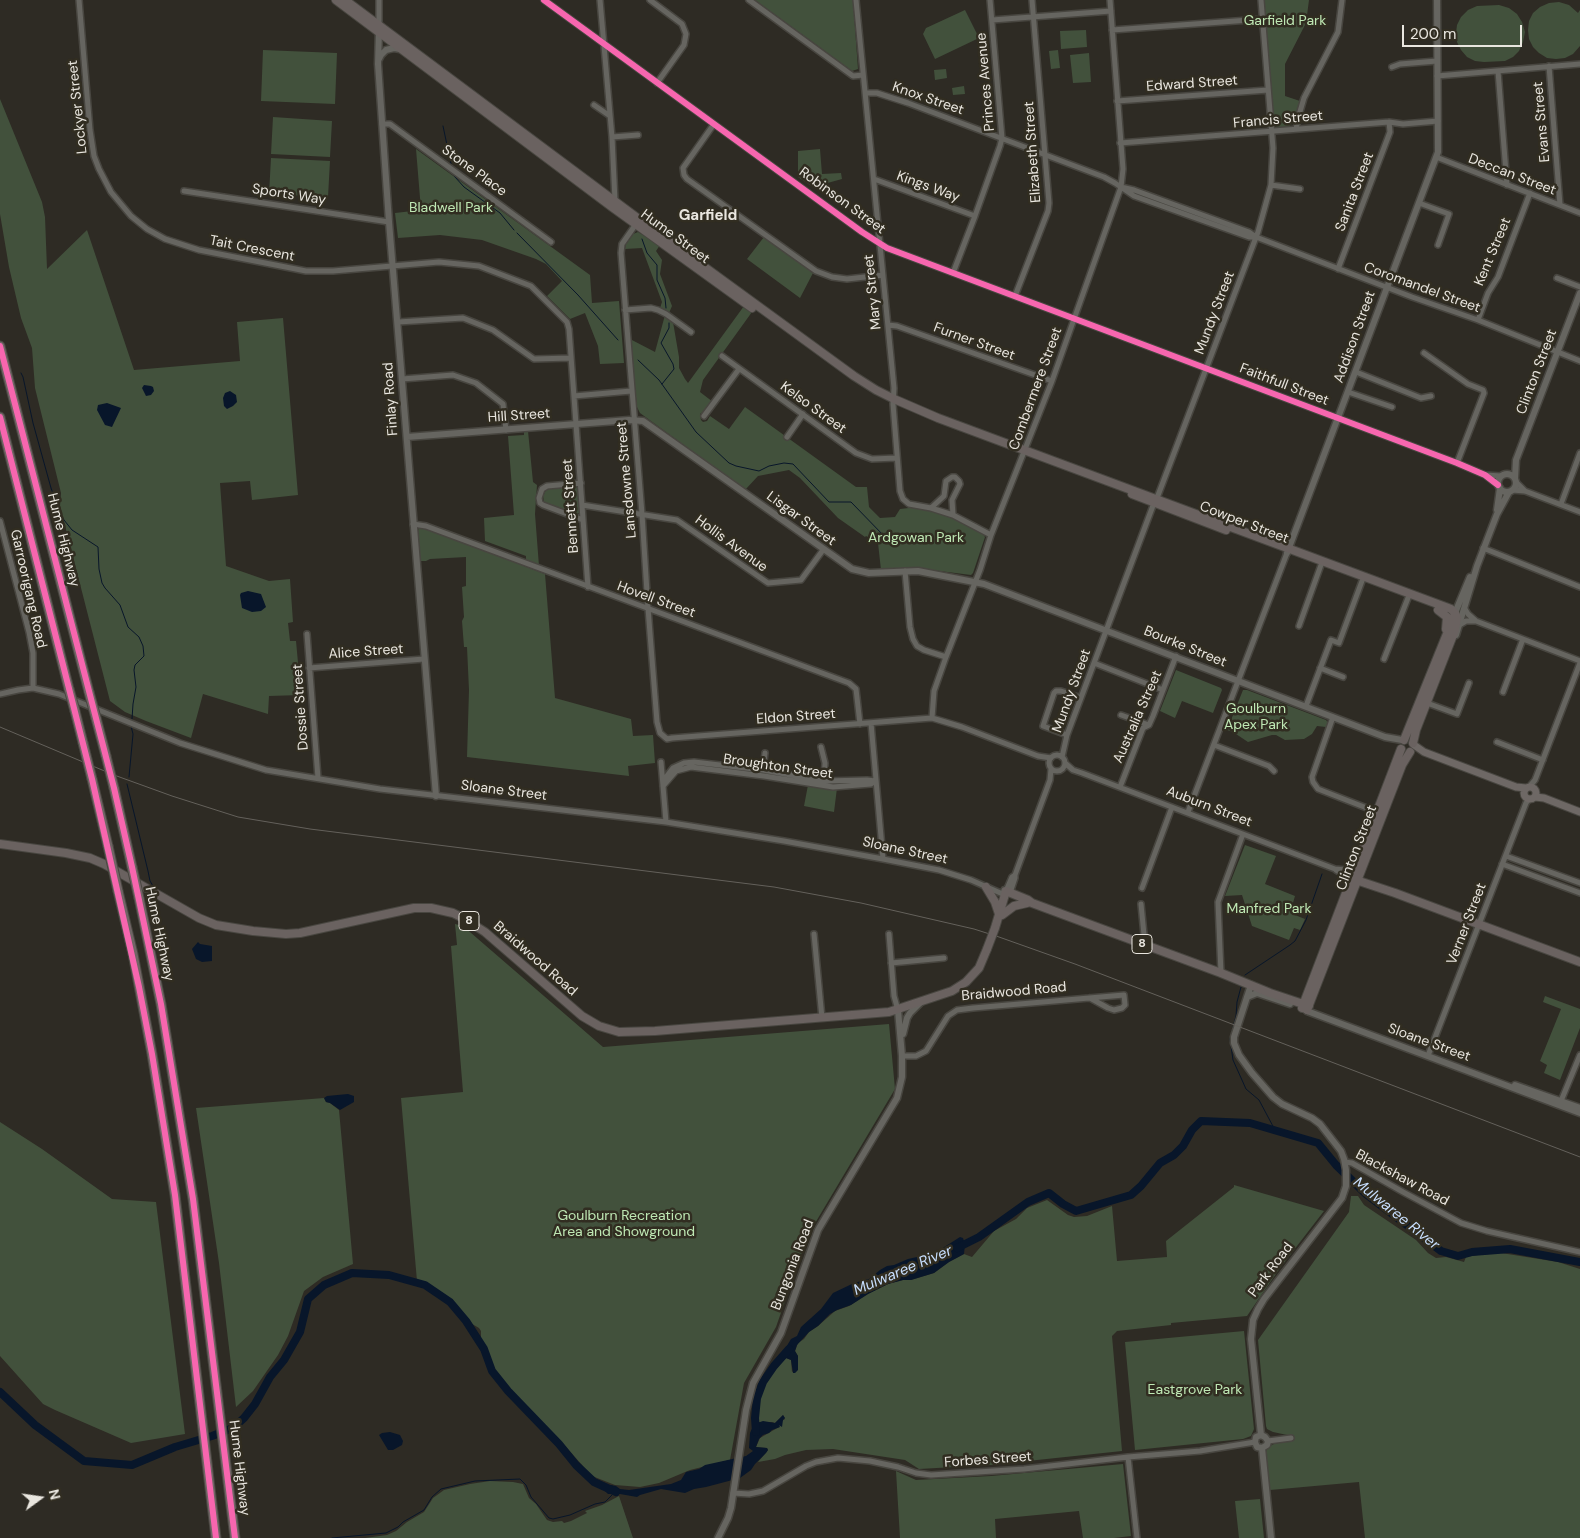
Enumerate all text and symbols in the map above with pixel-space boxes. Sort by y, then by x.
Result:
park label: Garfield Park [1244,13,1326,29]
scale bar [1405,15,1525,47]
text: 200 m [1410,24,1456,44]
street label: Princes Avenue [973,32,999,132]
street label: Lockyer Street [65,59,91,155]
street label: Edward Street [1146,72,1238,96]
street label: Knox Street [890,79,966,119]
street label: Evans Street [1530,81,1554,163]
street label: Elizabeth Street [1021,101,1045,203]
street label: Francis Street [1232,108,1324,132]
street label: Stone Place [438,142,510,200]
street label: Sanita Street [1332,150,1378,234]
street label: Deccan Street [1466,151,1558,199]
street label: Robinson Street [795,164,889,238]
street label: Kings Way [894,168,962,206]
street label: Sports Way [251,181,327,209]
park label: Bladwell Park [409,200,493,216]
street label: Hume Street [637,206,713,268]
district label: Garfield [679,207,737,225]
street label: Kent Street [1471,215,1515,289]
street label: Tait Crescent [208,233,296,265]
street label: Mary Street [861,253,885,331]
street label: Coromandel Street [1361,259,1483,317]
street label: Mundy Street [1191,269,1239,357]
street label: Addison Street [1331,289,1379,385]
street label: Furner Street [931,320,1017,364]
street label: Combermere Street [1006,325,1066,453]
street label: Clinton Street [1513,327,1561,417]
street label: Faithfull Street [1237,360,1331,410]
street label: Finlay Road [380,362,402,436]
street label: Kelso Street [777,378,849,438]
street label: Hill Street [487,405,551,427]
street label: Lansdowne Street [614,421,640,539]
street label: Bennett Street [559,458,583,554]
street label: Lisgar Street [763,488,839,550]
street label: Hume Highway [43,491,83,589]
street label: Cowper Street [1197,498,1291,548]
street label: Hollis Avenue [691,512,771,576]
street label: Garroorigang Road [6,528,50,650]
park label: Ardgowan Park [868,530,964,546]
street label: Hovell Street [615,578,697,622]
street label: Bourke Street [1141,623,1229,671]
street label: Alice Street [328,641,404,663]
street label: Mundy Street [1049,647,1095,735]
street label: Dossie Street [290,663,312,751]
street label: Australia Street [1110,668,1166,766]
park label: Goulburn Apex Park [1224,701,1288,734]
street label: Eldon Street [756,706,836,728]
street label: Broughton Street [722,751,834,783]
street label: Sloane Street [460,777,548,805]
street label: Auburn Street [1164,783,1254,831]
street label: Clinton Street [1333,803,1381,893]
street label: Sloane Street [861,834,949,868]
street label: Verner Street [1444,881,1490,967]
street label: Hume Highway [141,885,177,983]
park label: Manfred Park [1226,901,1312,917]
road number: 8 [459,911,479,930]
street label: Braidwood Road [490,918,580,1000]
road number: 8 [1132,934,1152,954]
street label: Braidwood Road [961,979,1067,1005]
street label: Sloane Street [1385,1020,1473,1066]
street label: Blackshaw Road [1352,1146,1452,1210]
water label: Mulwaree River [1349,1174,1443,1254]
park label: Goulburn Recreation Area and Showground [553,1208,695,1240]
street label: Bungonia Road [768,1217,818,1313]
street label: Park Road [1245,1239,1297,1301]
water label: Mulwaree River [851,1242,955,1300]
park label: Eastgrove Park [1148,1382,1242,1398]
street label: Hume Highway [225,1419,253,1517]
street label: Forbes Street [944,1449,1032,1471]
north arrow [15,1473,65,1523]
text: N [45,1487,65,1502]

